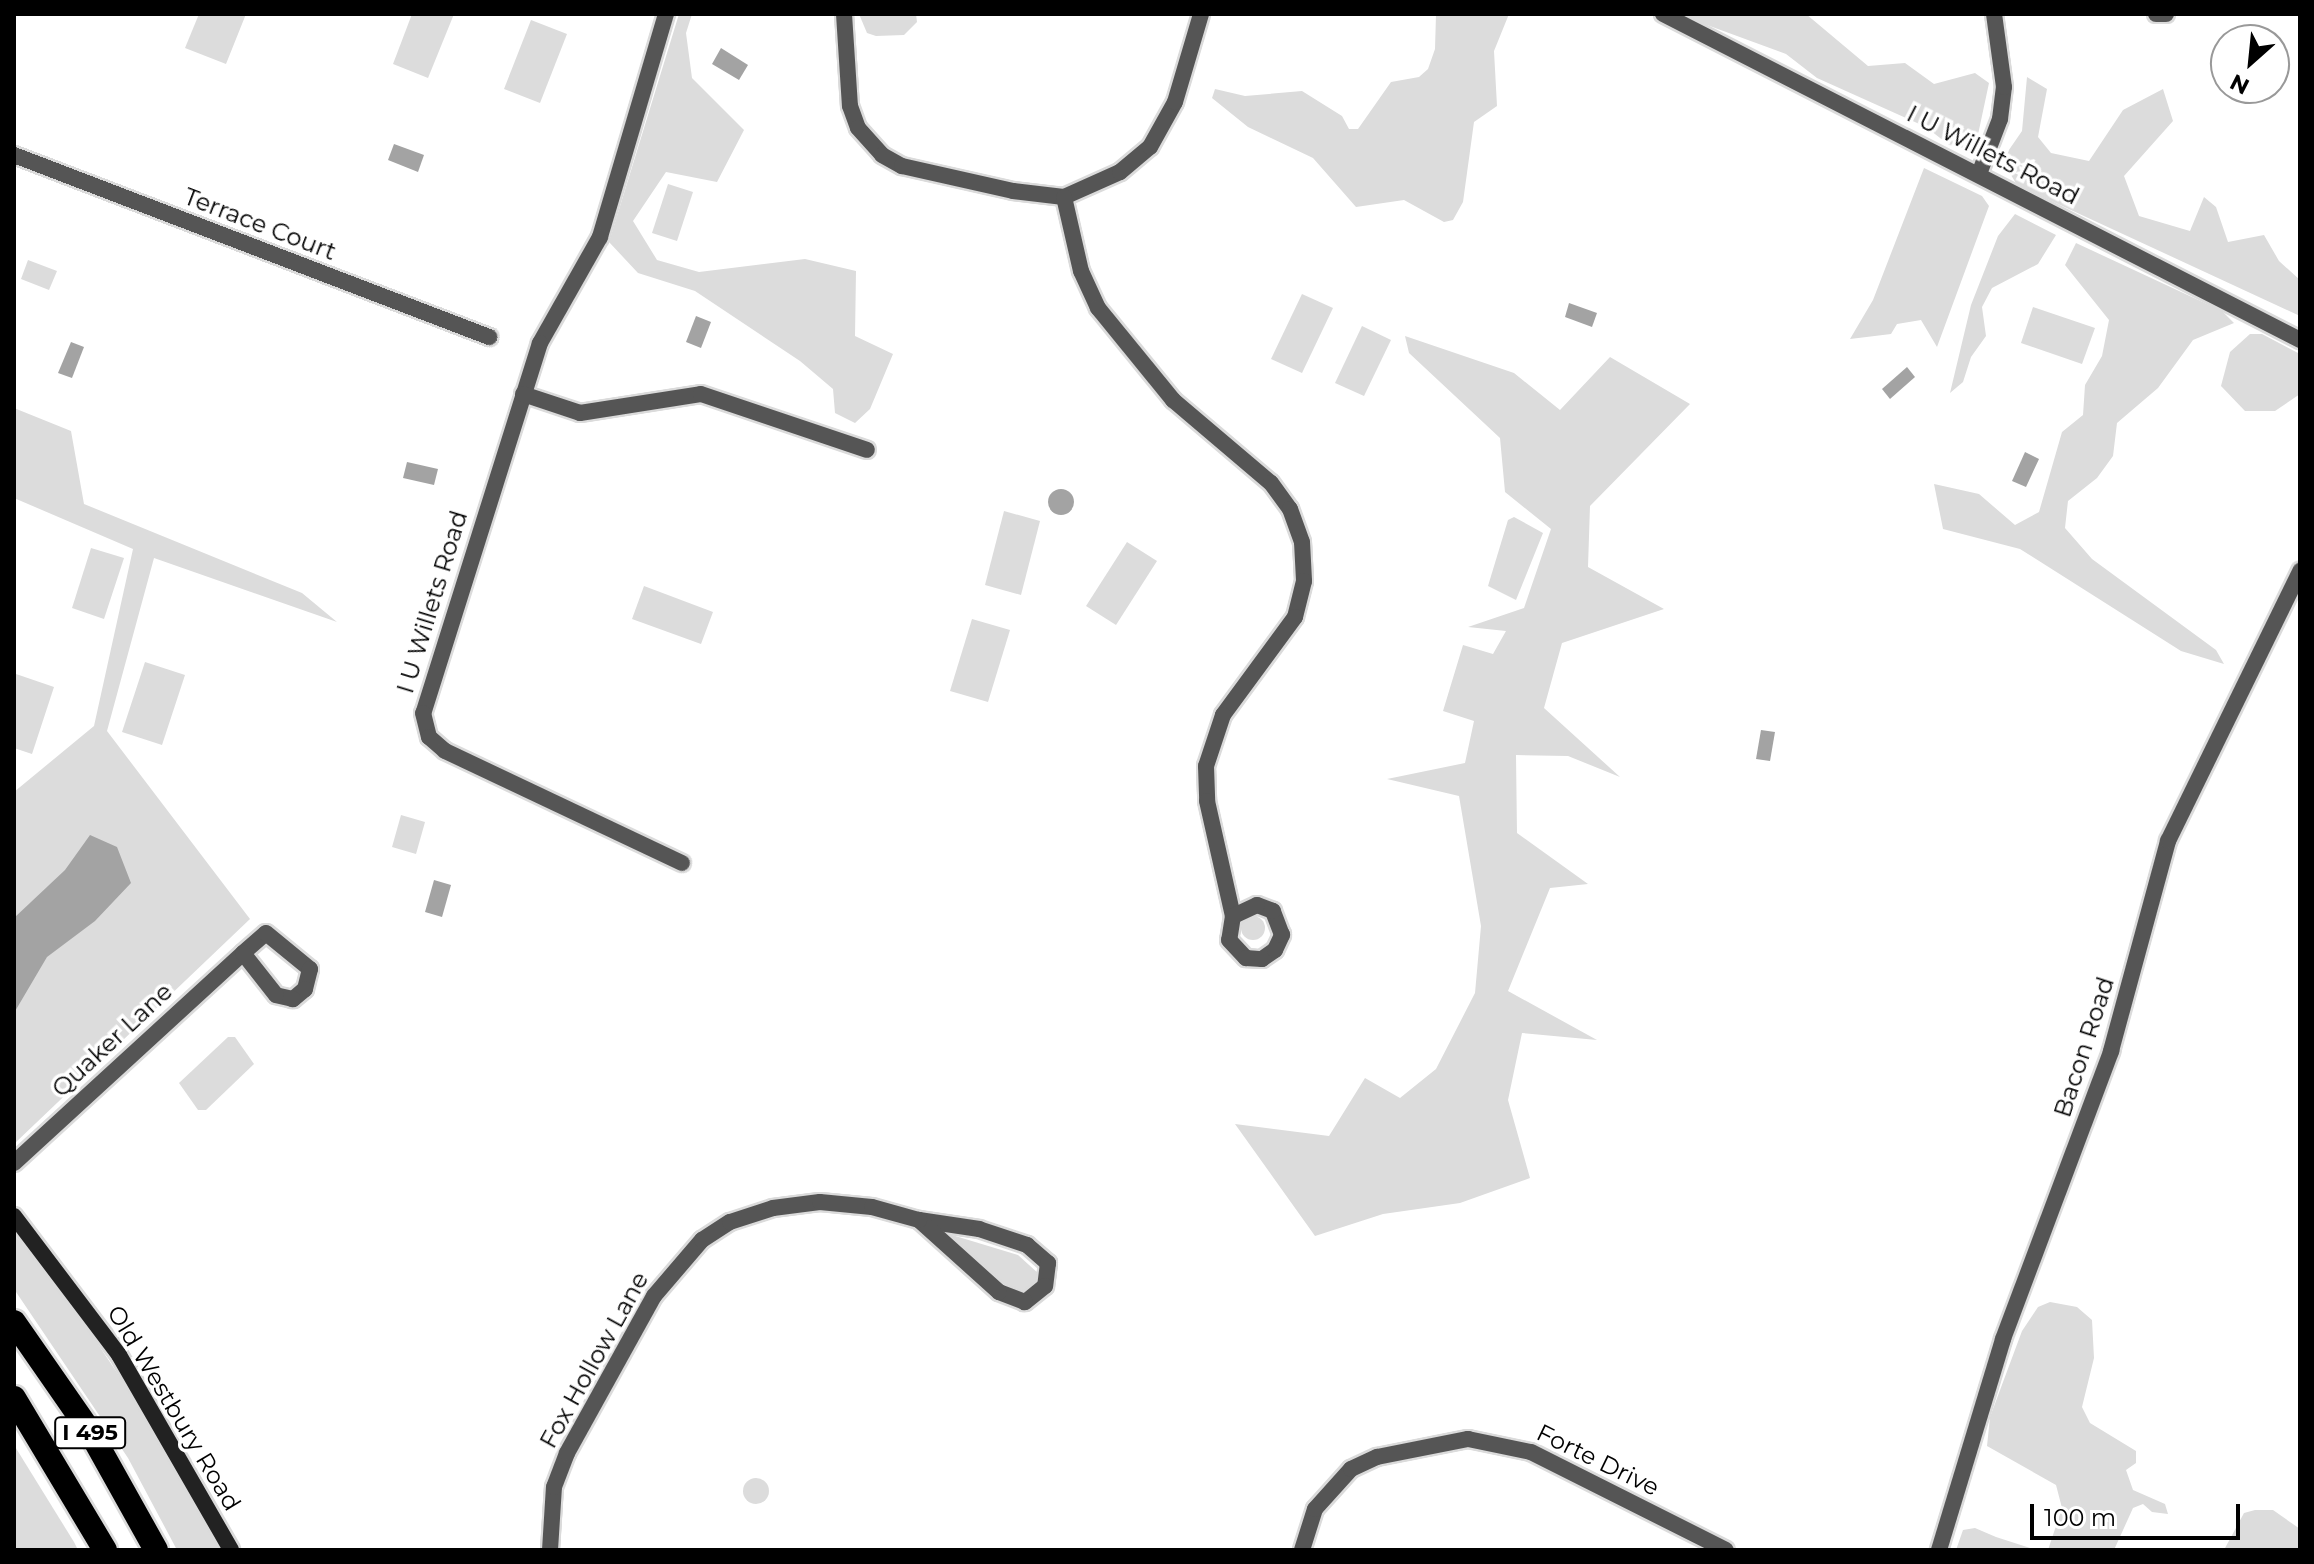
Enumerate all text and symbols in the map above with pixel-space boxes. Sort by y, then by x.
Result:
north arrow [2210,24,2290,104]
text: N [2226,68,2254,100]
street label: I U Willets Road [1902,99,2084,211]
street label: Terrace Court [180,182,340,266]
street label: I U Willets Road [391,507,473,697]
street label: Bacon Road [2048,973,2120,1121]
street label: Quaker Lane [46,977,178,1103]
street label: Fox Hollow Lane [534,1267,654,1453]
street label: Old Westbury Road [101,1300,247,1516]
road number: I 495 [54,1415,126,1451]
street label: Forte Drive [1532,1418,1664,1502]
scale bar [2034,1488,2244,1538]
text: 100 m [2044,1503,2116,1532]

